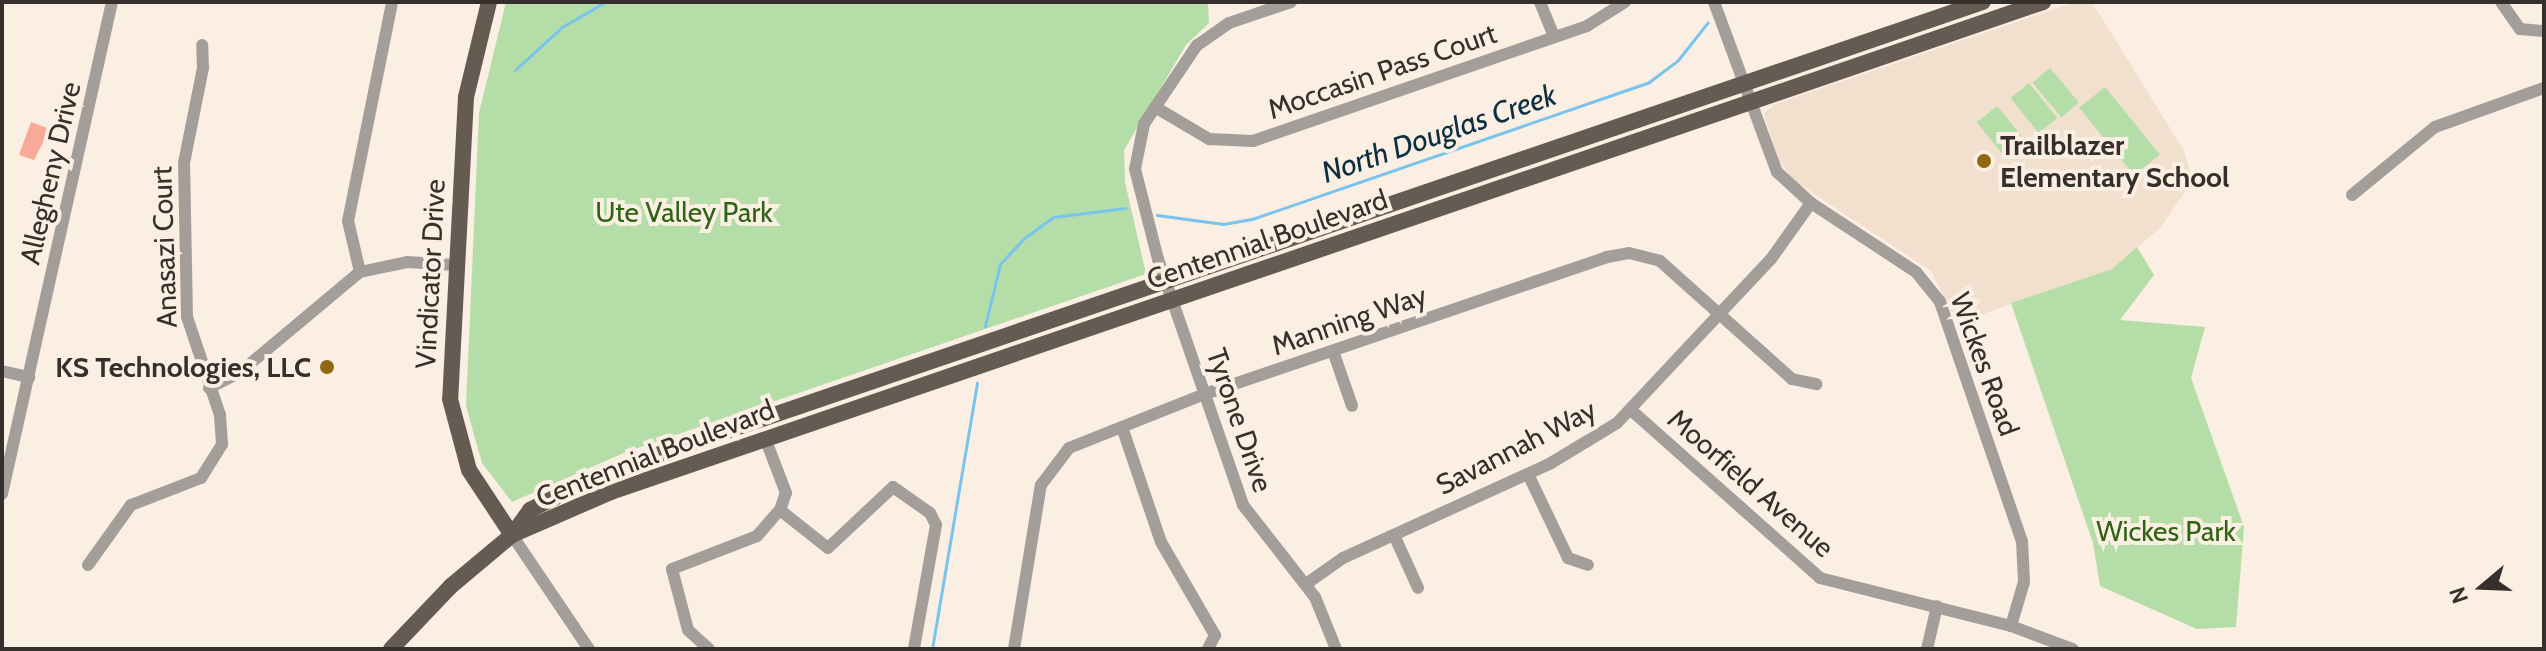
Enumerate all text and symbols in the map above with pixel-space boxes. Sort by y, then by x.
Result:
street label: Moccasin Pass Court [1263,16,1501,126]
water label: North Douglas Creek [1317,77,1561,191]
street label: Allegheny Drive [13,78,87,268]
place label: Trailblazer Elementary School [2000,128,2229,194]
marker: Trailblazer Elementary School [1975,152,1993,170]
street label: Anasazi Court [144,165,184,329]
street label: Vindicator Drive [408,178,452,370]
street label: Centennial Boulevard [1142,182,1392,296]
park label: Ute Valley Park [595,195,773,229]
street label: Manning Way [1267,278,1431,362]
street label: Wickes Road [1944,288,2026,440]
street label: Tyrone Drive [1200,344,1280,496]
place label: KS Technologies, LLC [55,350,311,384]
marker: KS Technologies, LLC [318,358,336,376]
street label: Centennial Boulevard [531,392,779,514]
street label: Savannah Way [1430,392,1602,502]
street label: Moorfield Avenue [1661,402,1841,564]
park label: Wickes Park [2096,514,2236,548]
north arrow [2442,547,2522,627]
text: N [2444,583,2474,607]

